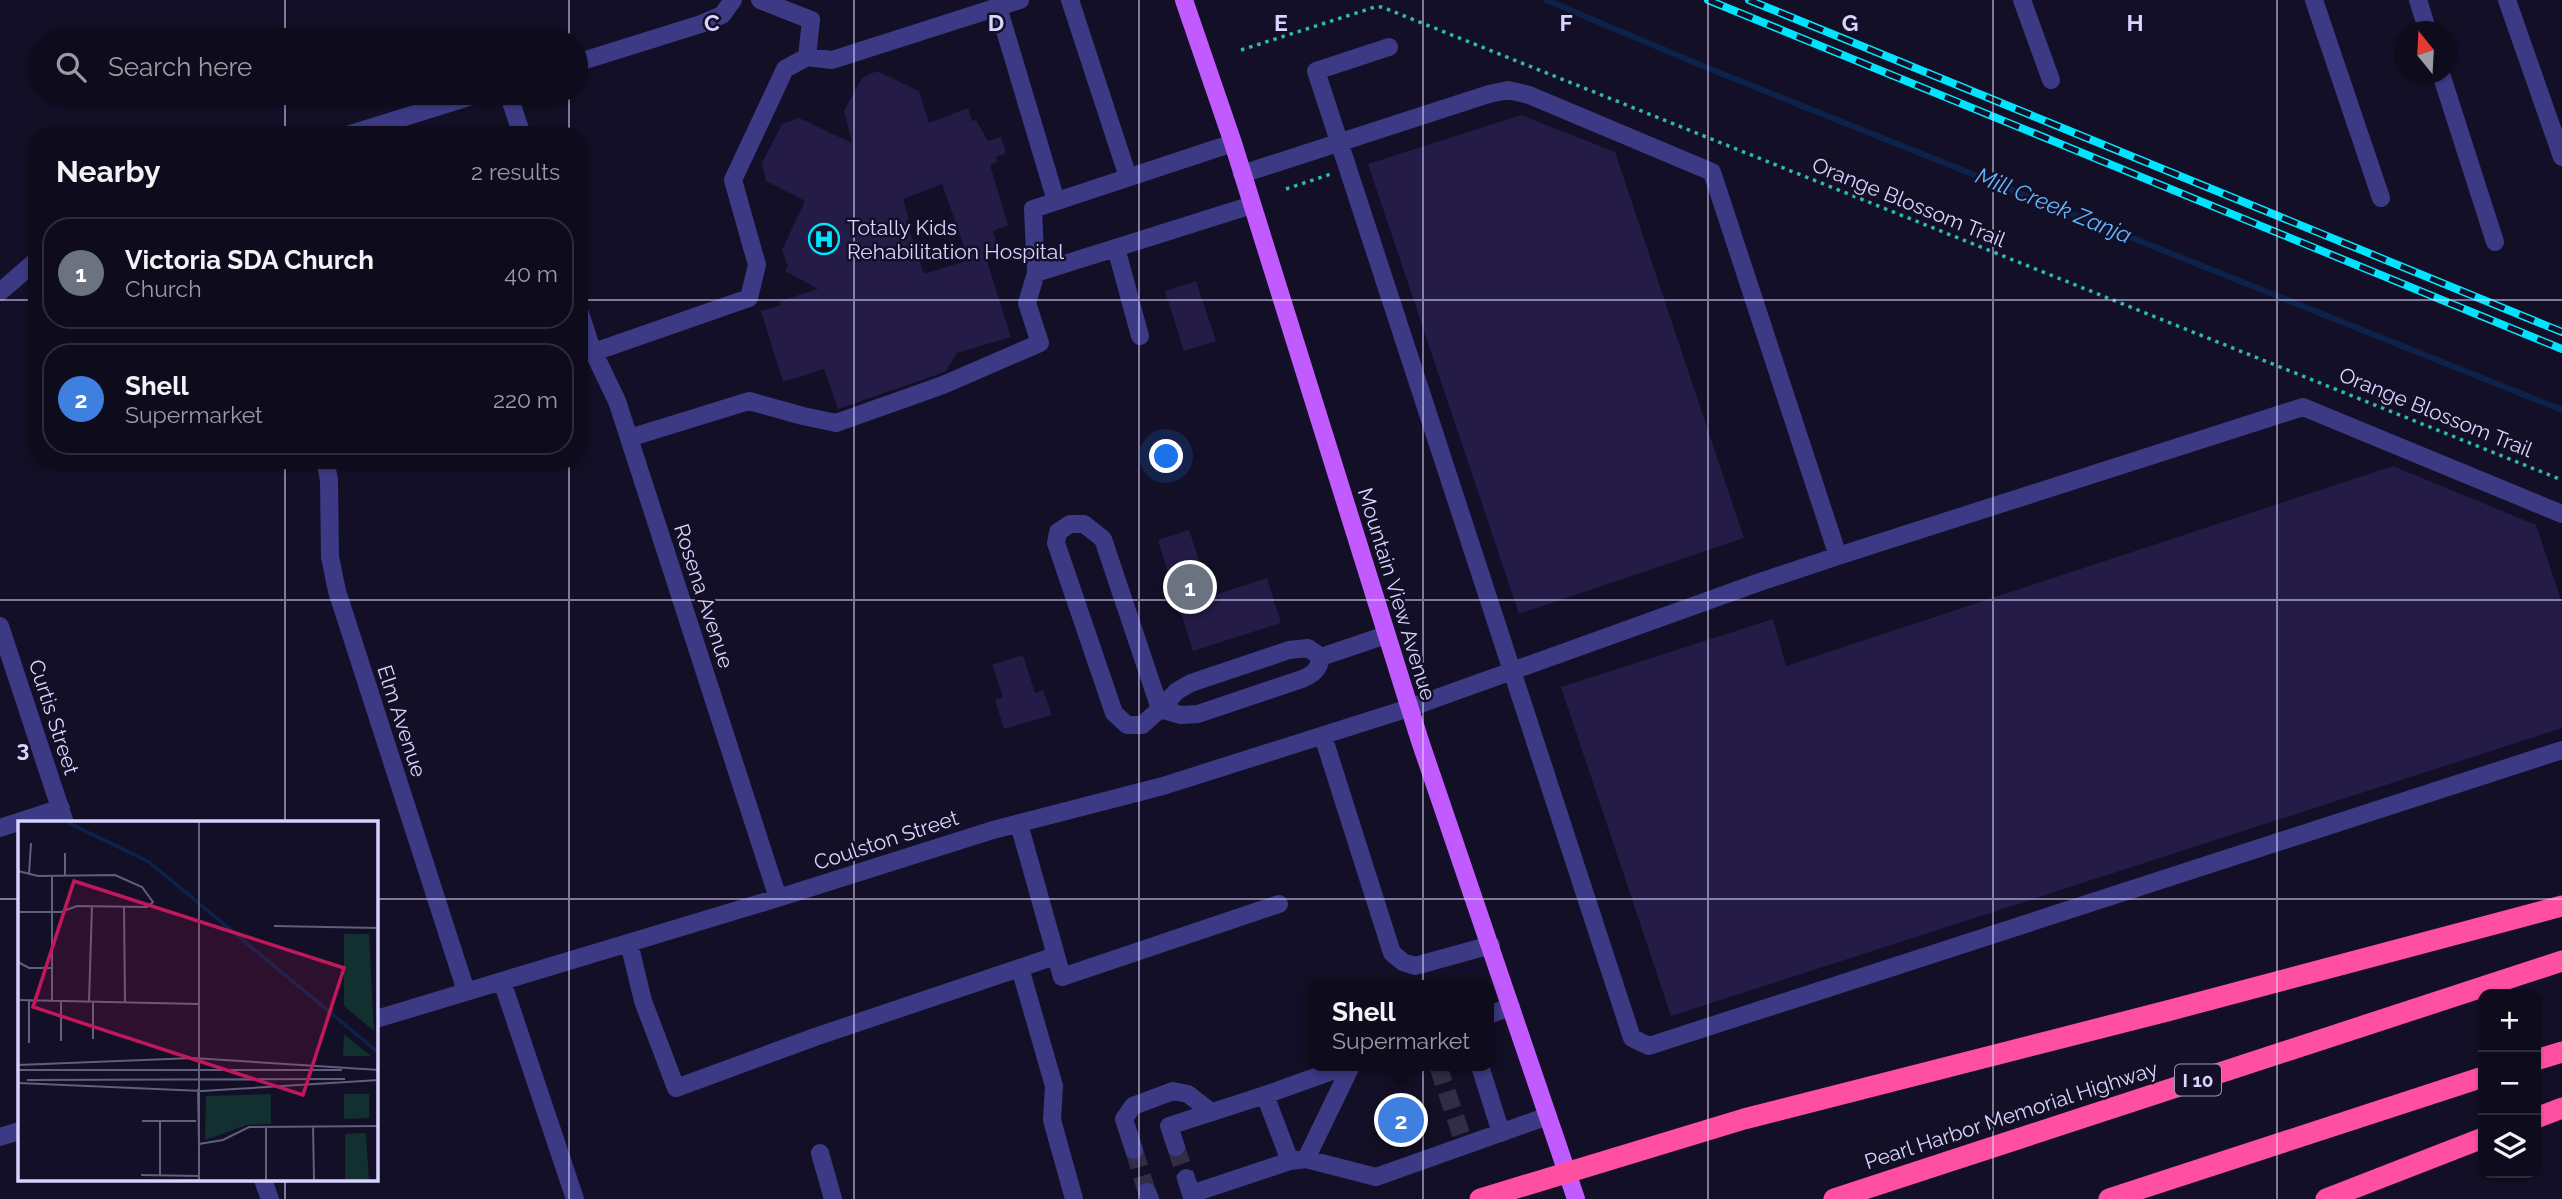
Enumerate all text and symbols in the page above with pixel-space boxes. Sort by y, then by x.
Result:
text: C [704,9,720,36]
text: D [988,9,1004,36]
text: E [1274,9,1288,36]
text: F [1559,9,1573,36]
text: G [1842,9,1858,36]
text: H [2126,9,2144,36]
north arrow [2394,21,2457,84]
search box [28,28,588,105]
icon: search [52,48,90,86]
text: Search here [108,52,252,82]
street label: Orange Blossom Trail [1809,152,2010,252]
text: Nearby [56,154,160,189]
text: 2 results [471,158,560,185]
water label: Mill Creek Zanja [1972,161,2136,249]
place label: Totally Kids Rehabilitation Hospital [847,215,1064,264]
hospital icon: Totally Kids Rehabilitation Hospital [807,222,841,256]
text: Victoria SDA Church [125,245,374,275]
text: 1 [75,260,87,287]
text: 40 m [504,260,558,287]
text: Church [125,275,202,302]
street label: Orange Blossom Trail [2336,362,2537,462]
text: Shell [125,371,189,401]
text: 2 [75,386,87,413]
text: 220 m [493,386,558,413]
text: Supermarket [125,401,263,428]
your location [1149,439,1183,473]
street label: Mountain View Avenue [1353,485,1441,703]
street label: Rosena Avenue [669,521,739,671]
pin: 1 [1167,561,1213,613]
street label: Curtis Street [24,656,84,778]
street label: Elm Avenue [372,662,432,780]
text: 3 [17,735,29,762]
street label: Coulston Street [811,805,961,875]
inset map [18,821,378,1182]
popup [1308,980,1494,1071]
map controls [2478,989,2541,1178]
button: + [2478,989,2541,1052]
text: Shell [1332,997,1396,1027]
text: Supermarket [1332,1027,1470,1054]
button: − [2478,1052,2541,1115]
street label: Pearl Harbor Memorial Highway [1861,1056,2161,1174]
road number: I 10 [2175,1064,2221,1096]
pin: 2 [1378,1094,1424,1146]
button: layers [2478,1115,2541,1178]

